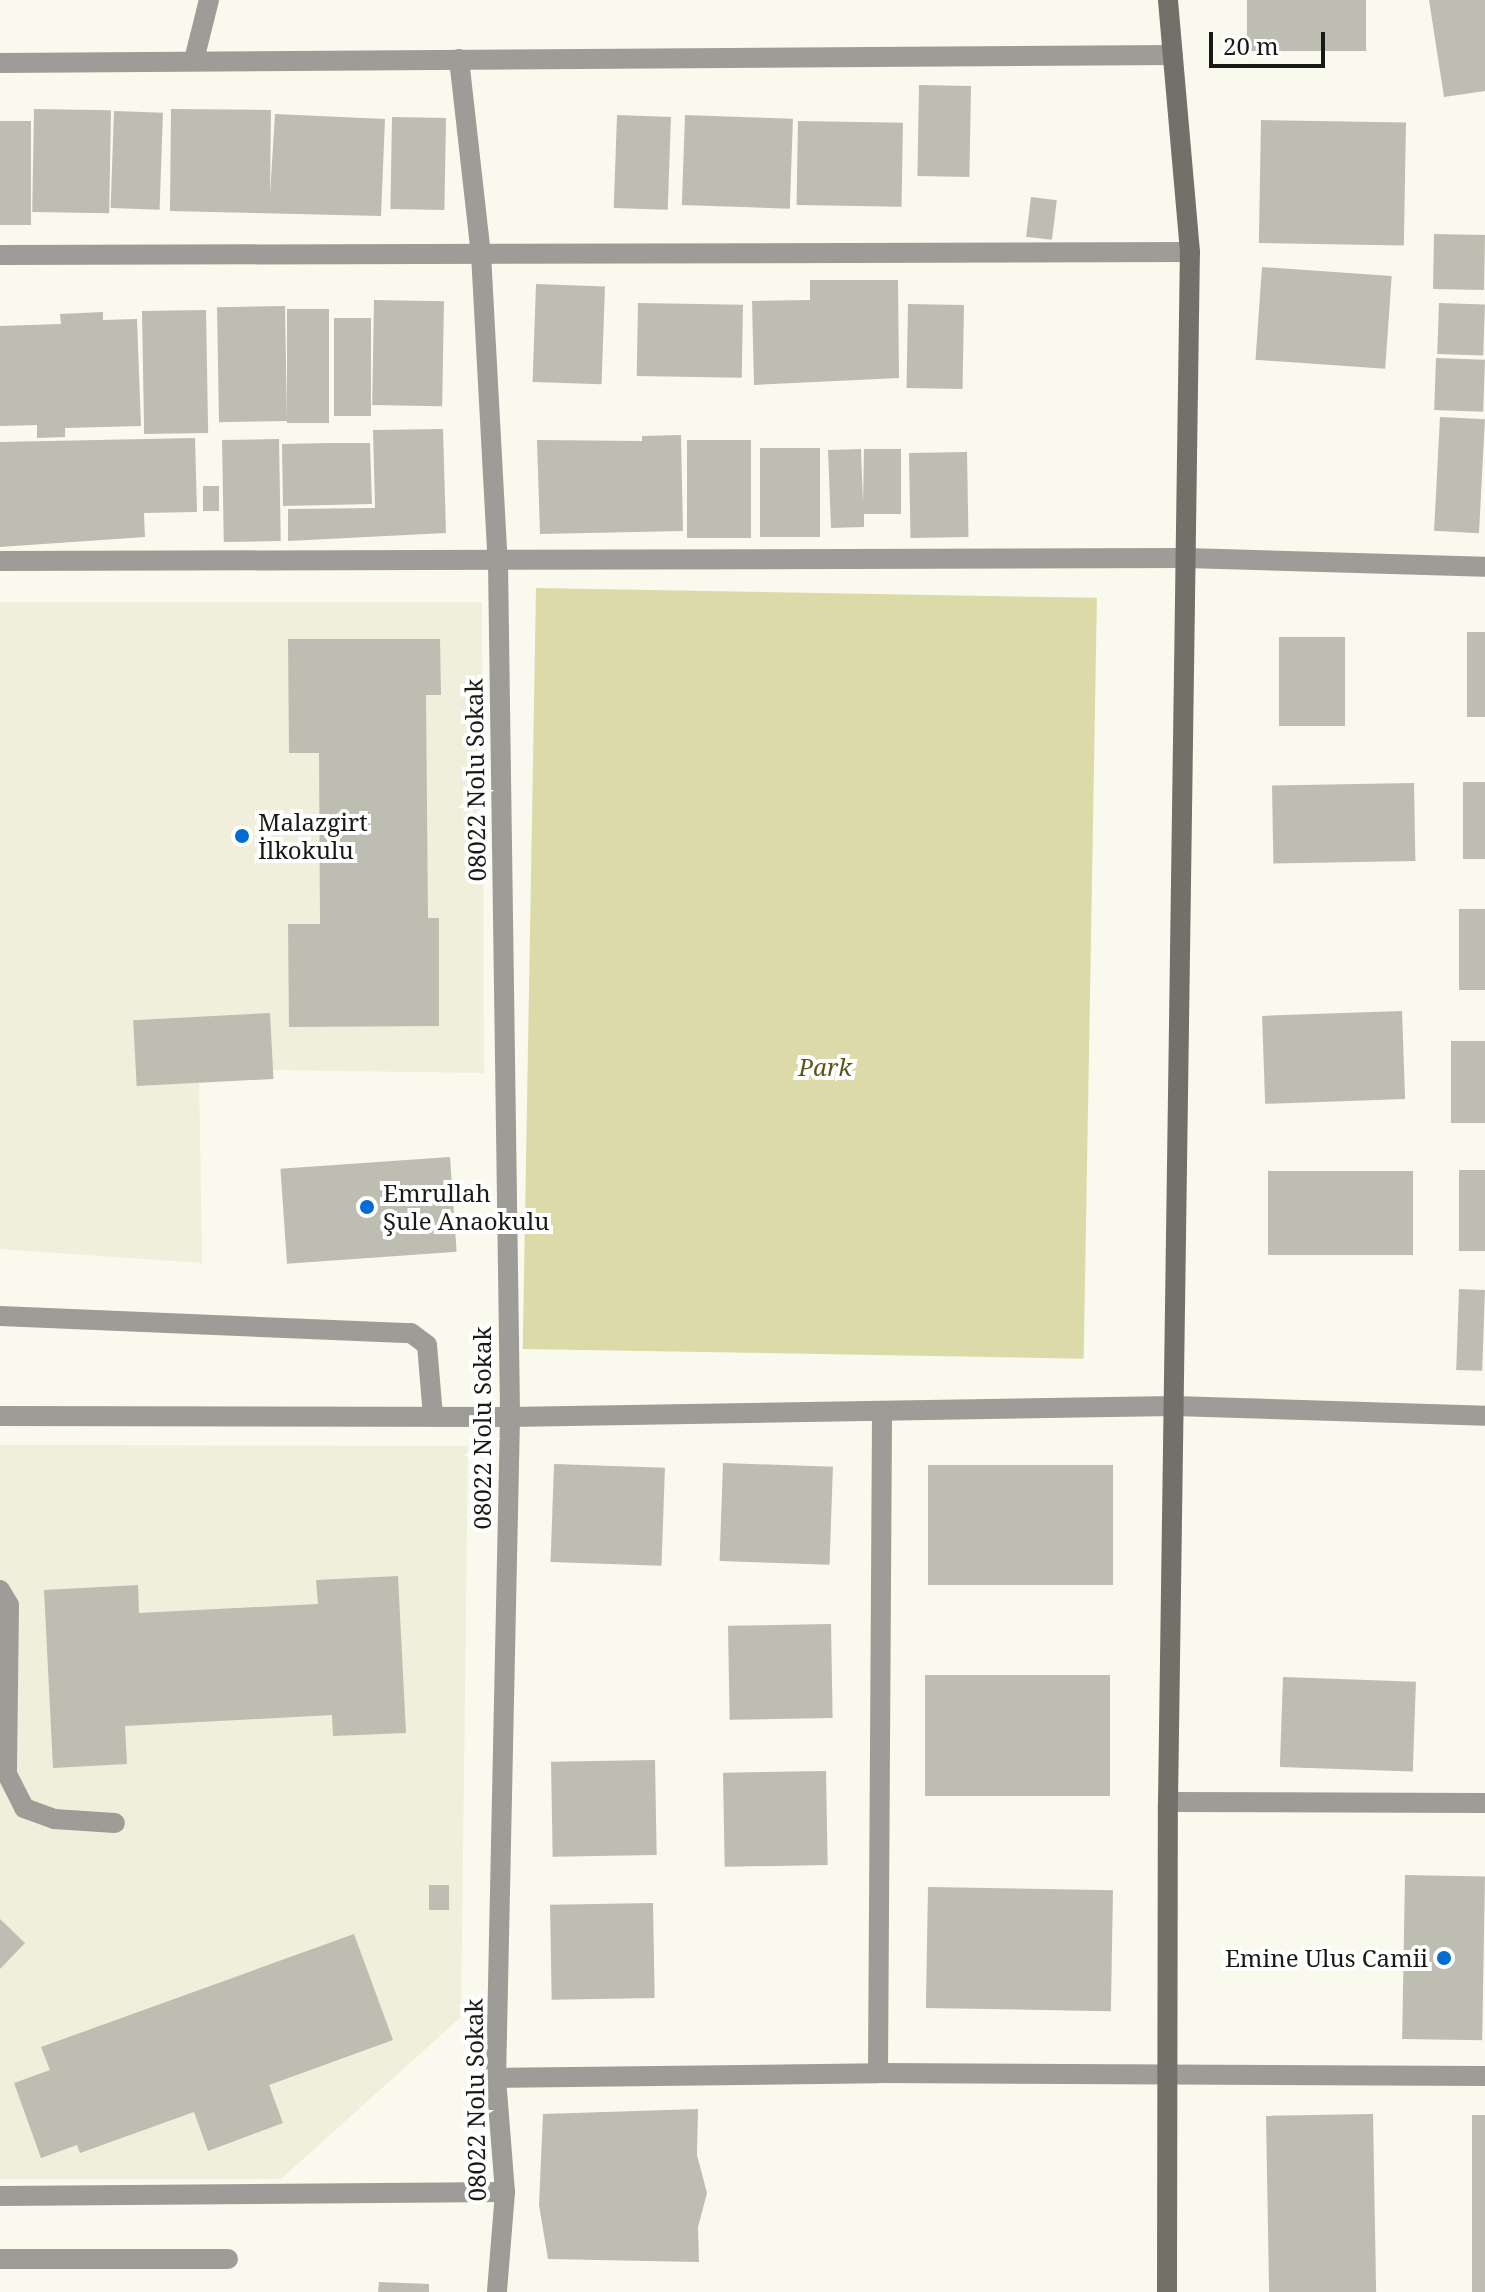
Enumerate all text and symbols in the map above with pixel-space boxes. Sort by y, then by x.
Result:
scale bar [1213,16,1329,66]
text: 20 m [1223,29,1279,62]
street label: 08022 Nolu Sokak [459,678,491,882]
place label: Malazgirt İlkokulu [258,808,368,864]
marker: Malazgirt İlkokulu [233,827,251,845]
park label: Park [798,1053,852,1081]
place label: Emrullah Şule Anaokulu [383,1179,550,1235]
marker: Emrullah Şule Anaokulu [358,1198,376,1216]
street label: 08022 Nolu Sokak [468,1327,496,1529]
place label: Emine Ulus Camii [1225,1944,1428,1972]
marker: Emine Ulus Camii [1435,1949,1453,1967]
street label: 08022 Nolu Sokak [459,1998,491,2202]

